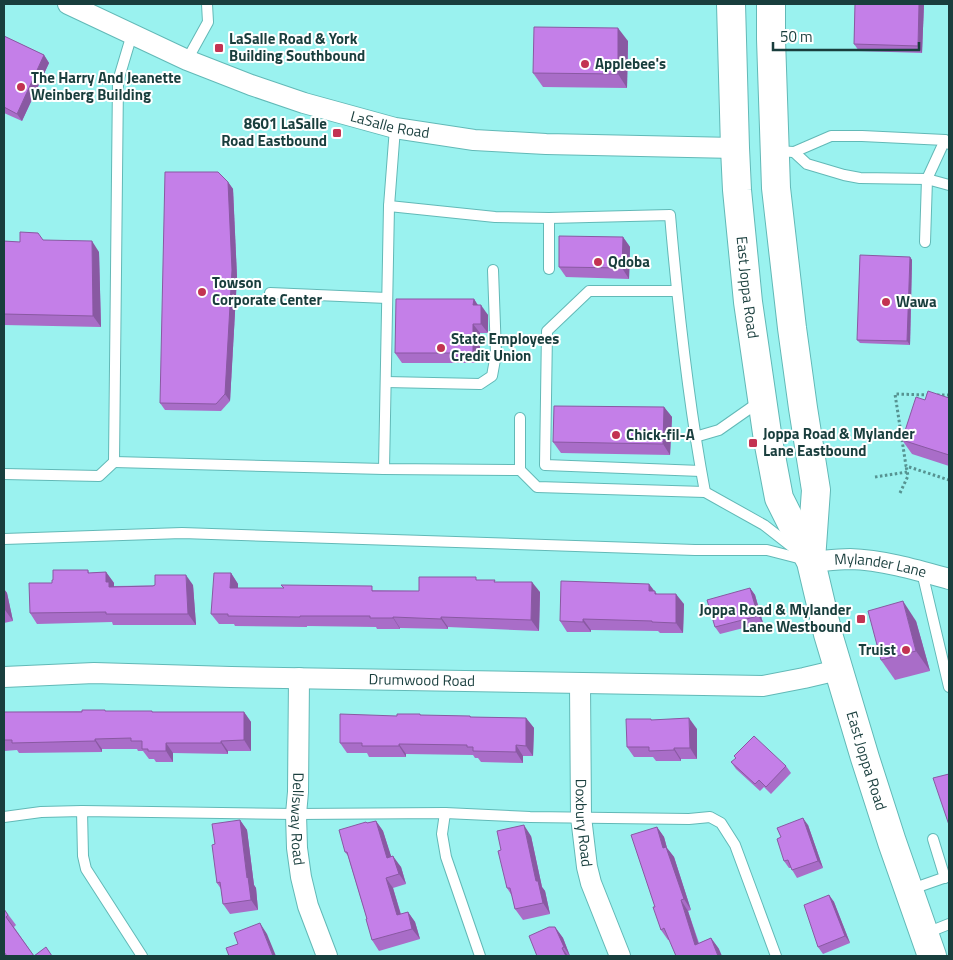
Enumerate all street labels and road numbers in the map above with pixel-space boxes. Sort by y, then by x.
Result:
street label: LaSalle Road [348,104,431,144]
street label: East Joppa Road [731,235,765,340]
street label: Mylander Lane [834,547,929,583]
street label: Drumwood Road [369,667,475,692]
street label: East Joppa Road [841,708,893,813]
street label: Dellsway Road [285,772,311,867]
street label: Doxbury Road [570,779,599,868]

